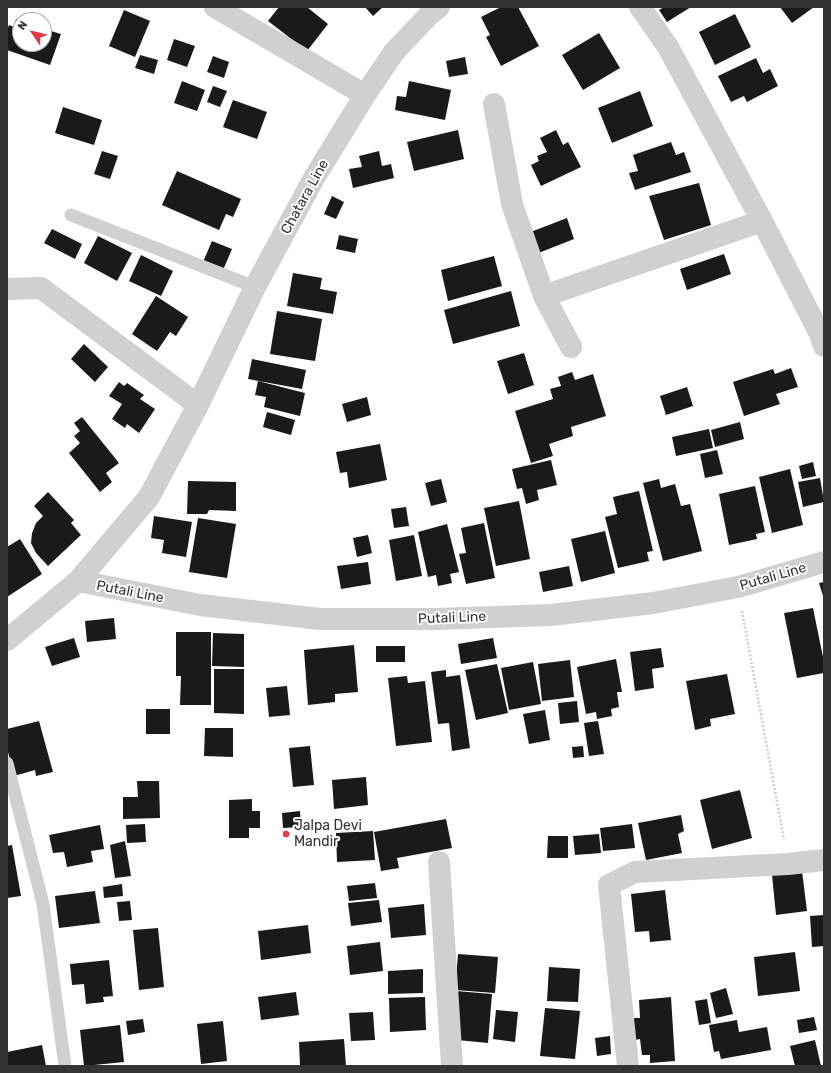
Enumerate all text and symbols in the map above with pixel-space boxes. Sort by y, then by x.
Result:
north arrow [12,12,52,52]
text: N [15,18,30,32]
street label: Chatara Line [278,157,332,237]
street label: Putali Line [738,559,808,595]
street label: Putali Line [95,577,165,607]
street label: Putali Line [418,608,486,628]
place label: Jalpa Devi Mandir [294,818,362,850]
marker: Jalpa Devi Mandir [281,829,291,839]

